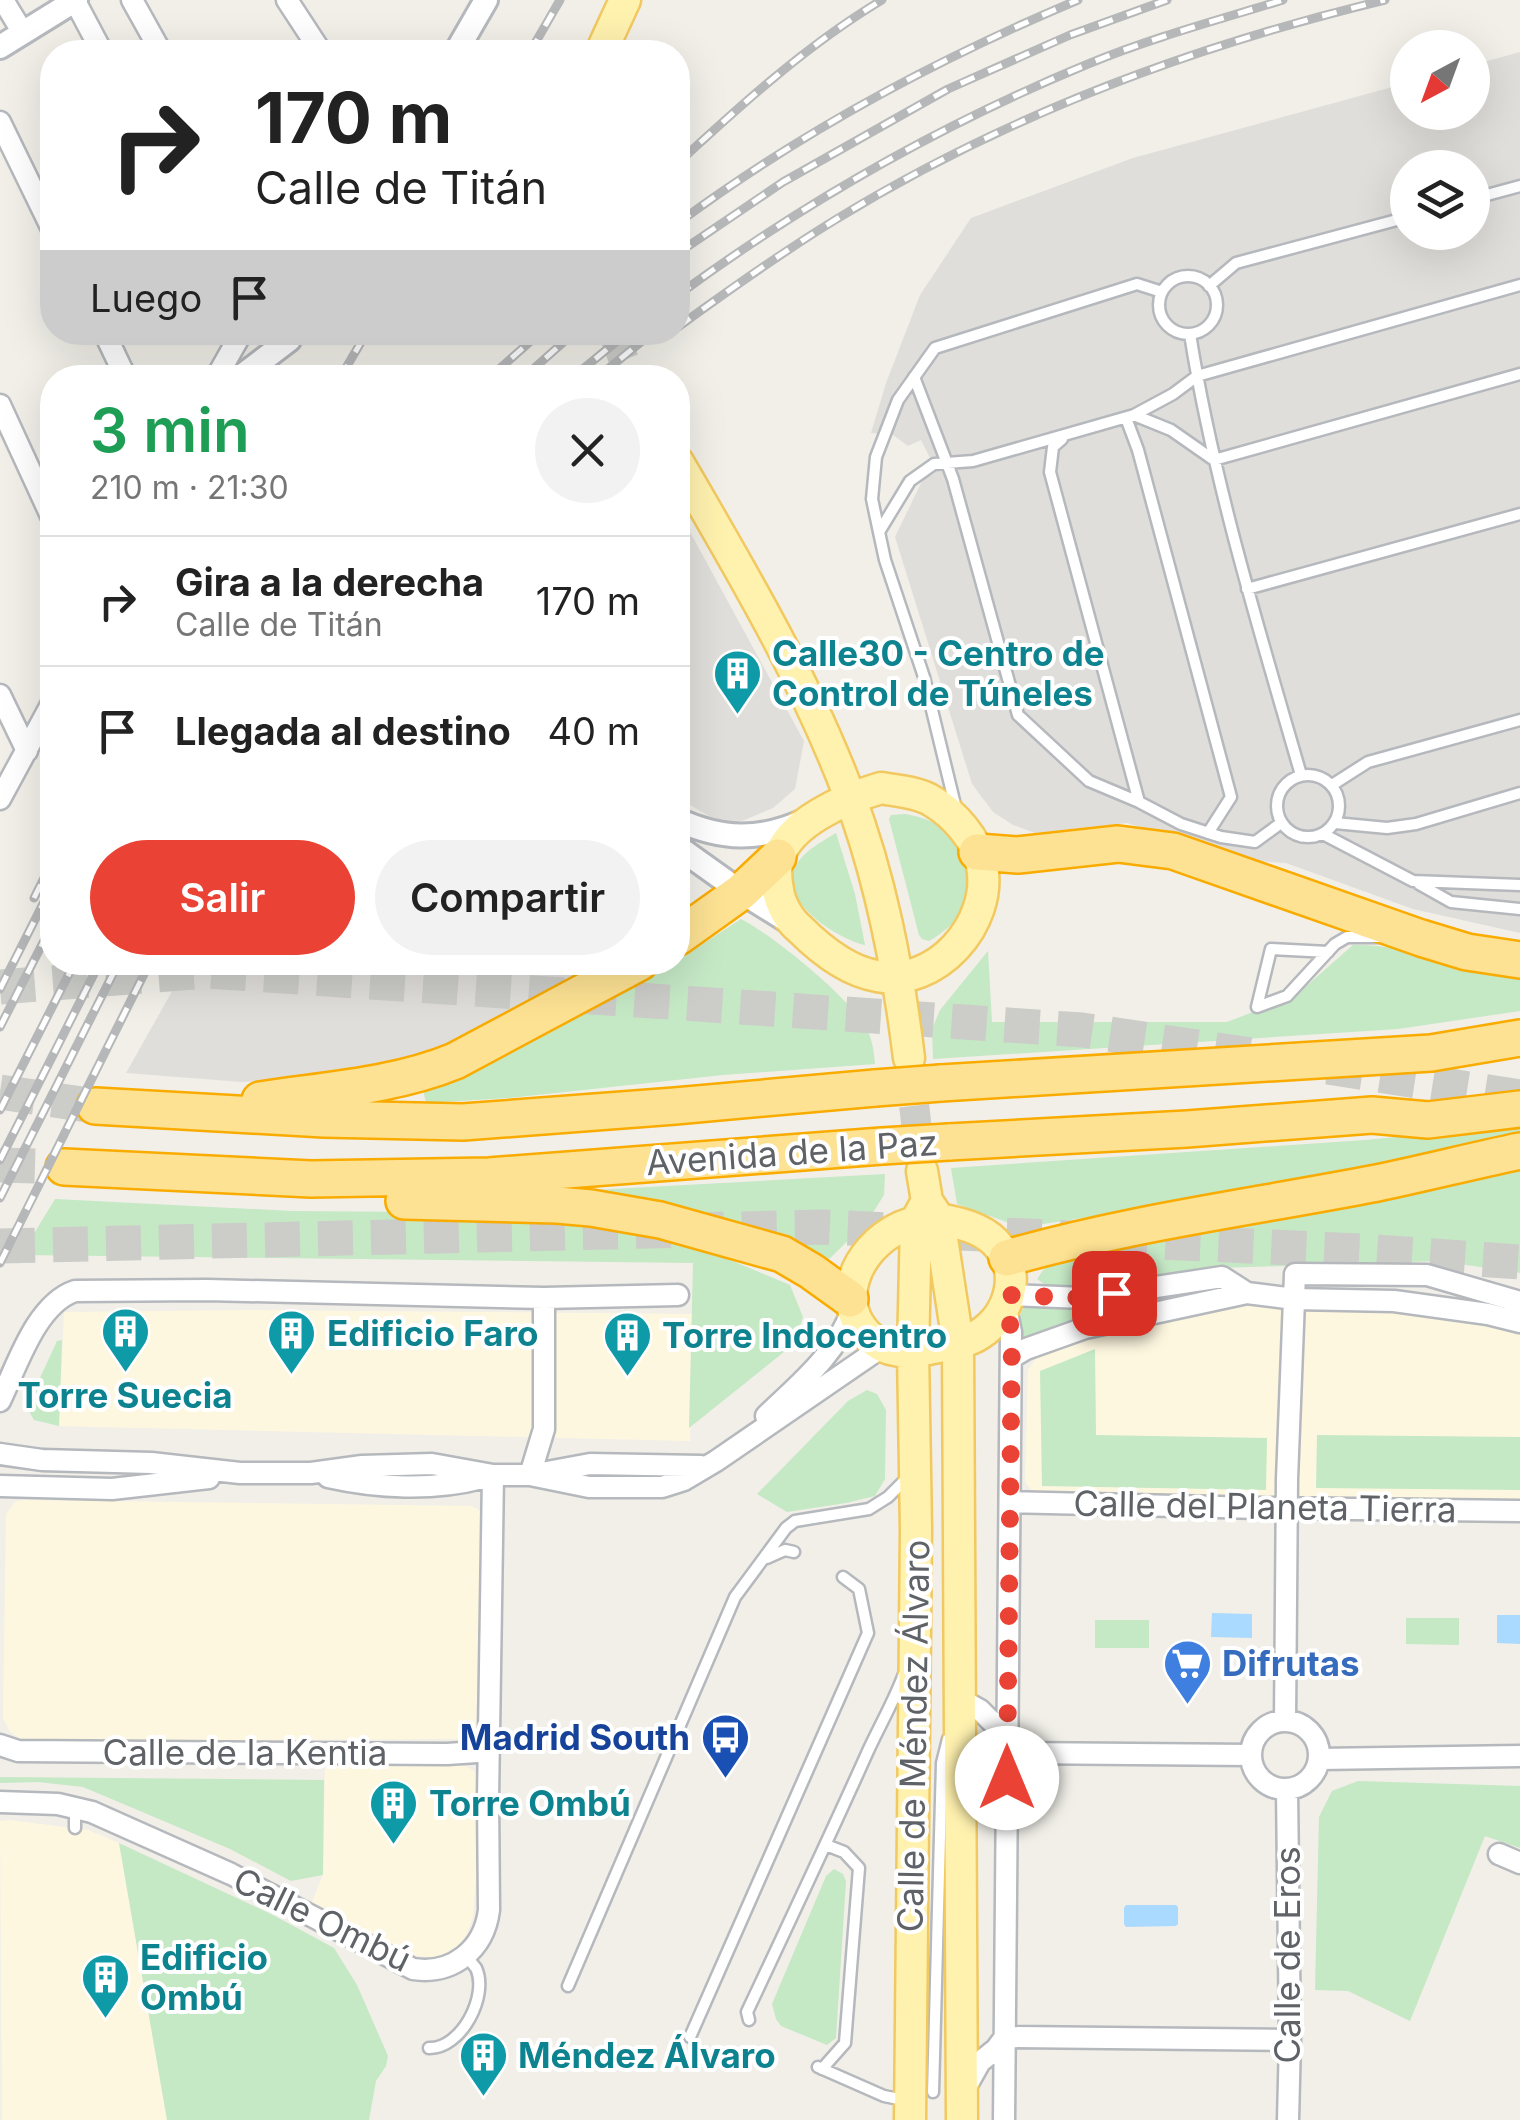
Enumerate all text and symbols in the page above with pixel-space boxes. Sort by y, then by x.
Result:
north arrow [1390,30,1490,130]
map controls [1390,30,1490,250]
text: 170 m [255,75,452,160]
icon: right [90,80,220,210]
button: layers [1390,150,1490,250]
text: Calle de Titán [255,160,547,215]
icon: arrive [222,270,277,325]
text: Luego [90,275,202,321]
text: 3 min [90,394,250,466]
button: close [535,398,640,503]
text: 210 m · 21:30 [90,468,289,507]
text: Gira a la derecha [175,559,484,605]
icon: right [90,574,145,629]
text: 170 m [536,578,640,624]
text: Calle de Titán [175,605,383,644]
place label: Calle30 - Centro de Control de Túneles [772,632,1105,714]
building icon: Calle30 - Centro de Control de Túneles [711,648,763,716]
icon: arrive [90,704,145,759]
text: Llegada al destino [175,708,511,754]
text: 40 m [548,708,640,754]
button: Salir [90,840,355,955]
button: Compartir [375,840,640,955]
street label: Avenida de la Paz [645,1121,939,1183]
pin [1072,1251,1157,1336]
icon: arrive [1087,1266,1142,1321]
building icon: Torre Suecia [99,1306,151,1374]
building icon: Edificio Faro [266,1308,318,1376]
building icon: Torre Indocentro [601,1310,653,1378]
place label: Edificio Faro [327,1312,539,1354]
place label: Torre Indocentro [662,1314,947,1356]
place label: Torre Suecia [17,1374,233,1416]
street label: Calle del Planeta Tierra [1073,1482,1457,1530]
street label: Calle de Méndez Álvaro [889,1539,937,1933]
supermarket icon: Difrutas [1161,1638,1213,1706]
place label: Difrutas [1222,1642,1360,1684]
bus stop icon: Madrid South [699,1712,751,1780]
place label: Madrid South [460,1716,690,1758]
position arrow [955,1726,1059,1830]
street label: Calle de la Kentia [103,1731,387,1773]
building icon: Torre Ombú [368,1778,420,1846]
place label: Torre Ombú [429,1782,631,1824]
street label: Calle de Eros [1266,1846,1308,2064]
street label: Calle Ombú [227,1858,418,1980]
place label: Edificio Ombú [140,1936,268,2018]
building icon: Edificio Ombú [79,1952,131,2020]
building icon: Méndez Álvaro [457,2030,509,2098]
place label: Méndez Álvaro [518,2034,776,2076]

